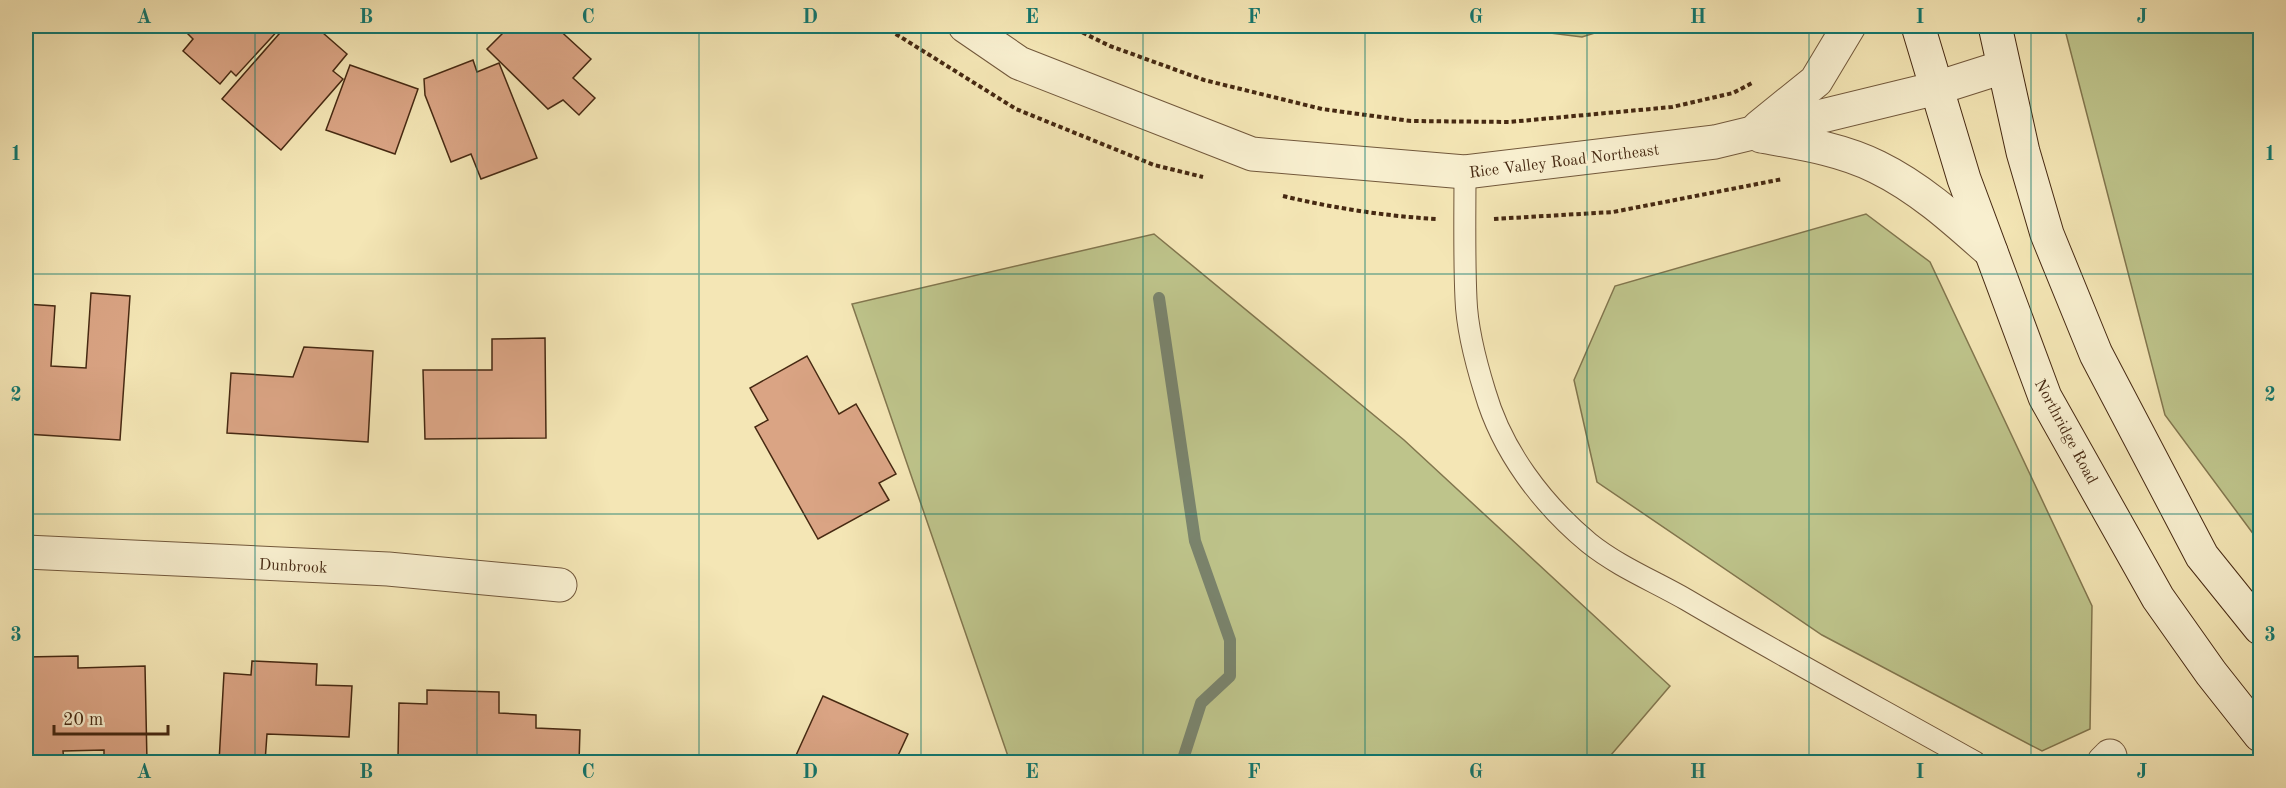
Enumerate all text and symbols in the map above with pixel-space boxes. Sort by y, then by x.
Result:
text: A [136,8,152,28]
text: B [359,8,373,28]
text: C [581,8,595,28]
text: D [802,8,818,28]
text: E [1025,8,1039,28]
text: F [1247,8,1261,28]
text: G [1469,8,1483,28]
text: H [1690,8,1706,28]
text: I [1916,8,1924,28]
text: J [2137,8,2148,28]
street label: Rice Valley Road Northeast [1468,142,1661,182]
text: 1 [10,145,22,165]
text: 1 [2264,145,2276,165]
street label: Northridge Road [2031,377,2100,487]
text: 2 [10,386,22,406]
text: 2 [2264,386,2276,406]
street label: Dunbrook [258,557,328,577]
text: 3 [10,626,22,646]
text: 3 [2264,626,2276,646]
scale bar [54,698,168,736]
text: 20 m [63,711,103,729]
text: A [136,763,152,783]
text: B [359,763,373,783]
text: C [581,763,595,783]
text: D [802,763,818,783]
text: E [1025,763,1039,783]
text: F [1247,763,1261,783]
text: G [1469,763,1483,783]
text: H [1690,763,1706,783]
text: I [1916,763,1924,783]
text: J [2137,763,2148,783]

